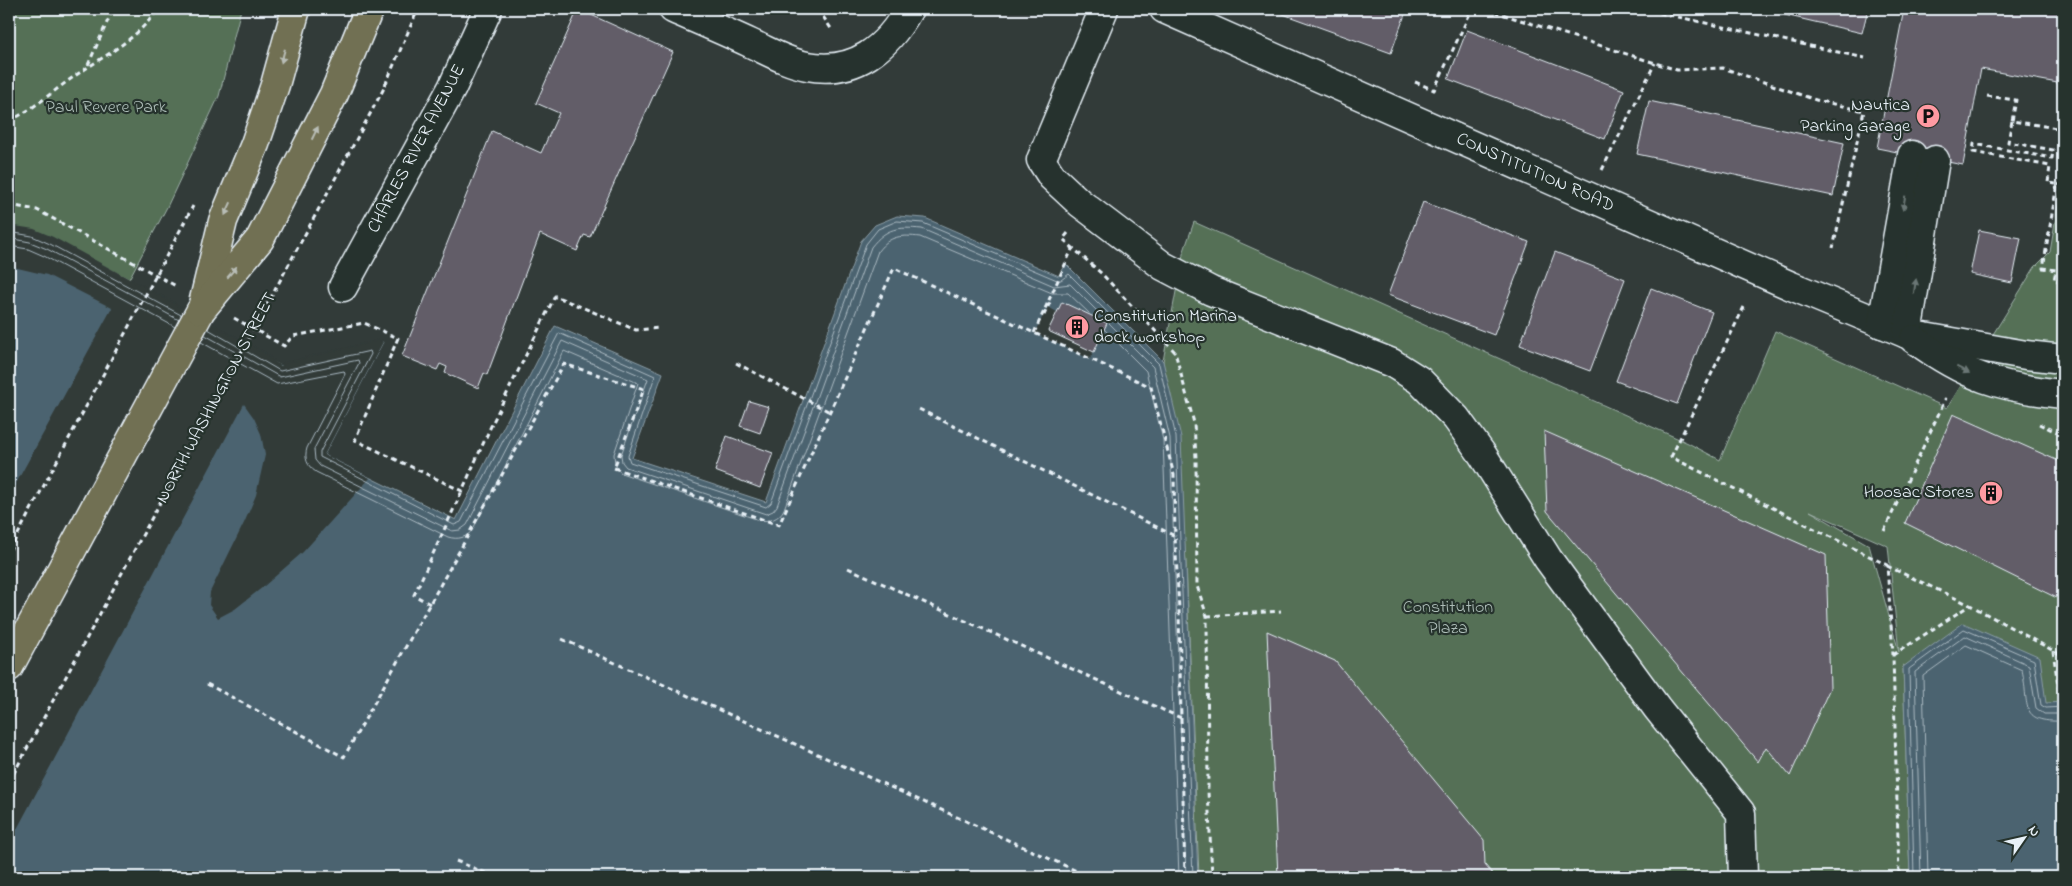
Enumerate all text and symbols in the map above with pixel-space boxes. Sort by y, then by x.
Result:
one-way arrow [279,48,287,63]
street label: CHARLES RIVER AVENUE [361,60,473,238]
place label: Nautica Parking Garage [1800,93,1911,141]
park label: Paul Revere Park [45,95,167,121]
parking icon: Nautica Parking Garage [1915,103,1941,129]
one-way arrow [311,126,319,140]
street label: CONSTITUTION ROAD [1452,126,1618,220]
one-way arrow [1900,195,1908,211]
one-way arrow [224,202,232,216]
one-way arrow [227,266,238,279]
one-way arrow [1912,277,1920,293]
street label: NORTH WASHINGTON STREET [150,288,284,508]
place label: Constitution Marina dock workshop [1094,304,1237,351]
building icon: Constitution Marina dock workshop [1064,314,1090,340]
one-way arrow [1955,366,1970,374]
place label: Hoosac Stores [1864,480,1974,506]
building icon: Hoosac Stores [1978,480,2004,506]
park label: Constitution Plaza [1403,595,1493,642]
north arrow [2000,814,2050,864]
text: N [2022,822,2045,841]

